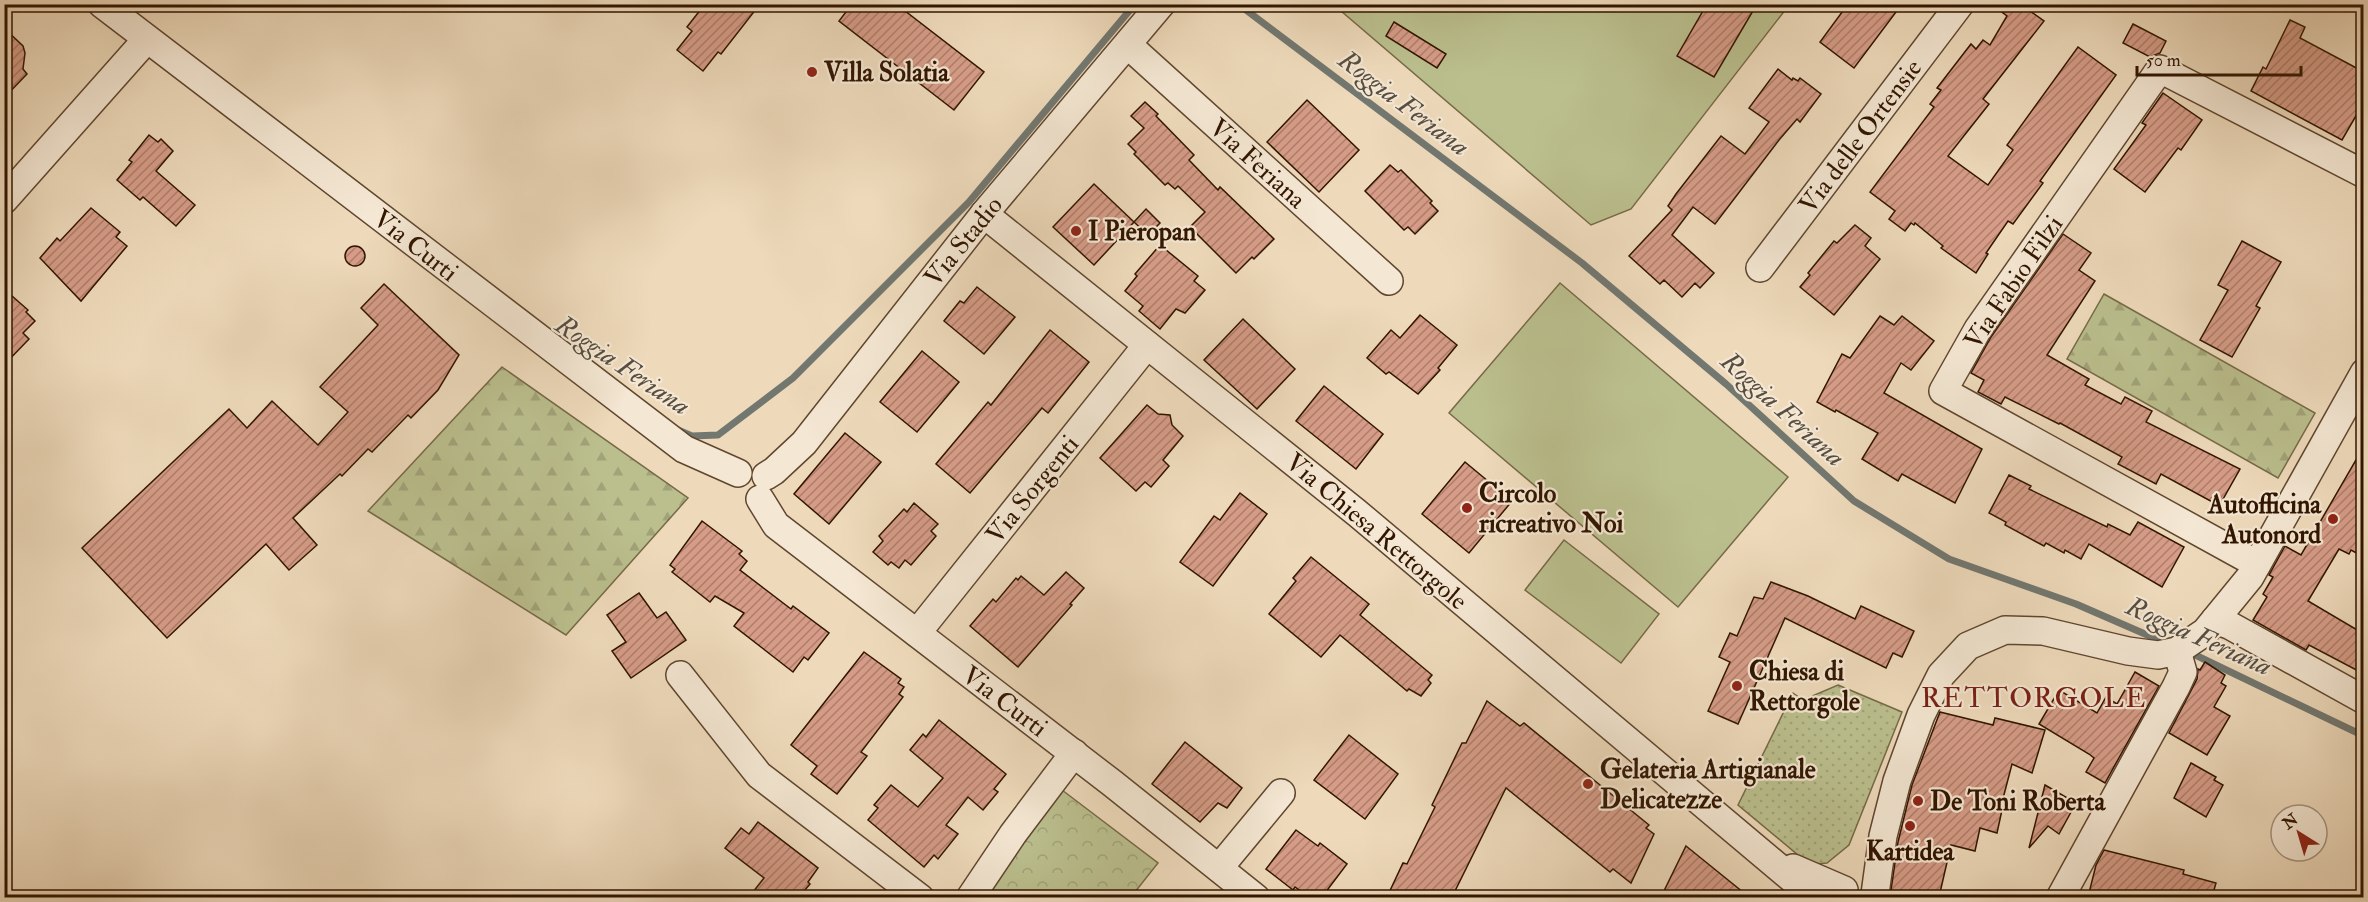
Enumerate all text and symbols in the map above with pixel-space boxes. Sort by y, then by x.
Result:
scale bar [2137,39,2300,77]
water label: Roggia Feriana [1331,43,1476,163]
text: 50 m [2146,49,2181,72]
street label: Via delle Ortensie [1792,53,1929,220]
place label: Villa Solatia [823,57,950,89]
marker: Villa Solatia [805,65,819,79]
street label: Via Feriana [1202,112,1313,216]
street label: Via Stadio [918,190,1010,293]
street label: Via Curti [367,203,464,289]
street label: Via Fabio Filzi [1957,210,2070,355]
place label: I Pieropan [1088,216,1197,249]
marker: I Pieropan [1069,224,1083,238]
water label: Roggia Feriana [548,308,696,423]
water label: Roggia Feriana [1713,344,1852,474]
street label: Via Sorgenti [979,429,1086,550]
street label: Via Chiesa Rettorgole [1279,446,1474,617]
place label: Circolo ricreativo Noi [1479,478,1623,540]
place label: Autofficina Autonord [2207,489,2322,551]
marker: Circolo ricreativo Noi [1460,501,1474,515]
marker: Autofficina Autonord [2326,512,2340,526]
water label: Roggia Feriana [2120,589,2277,683]
place label: Chiesa di Rettorgole [1749,656,1860,719]
street label: Via Curti [955,659,1053,744]
marker: Chiesa di Rettorgole [1730,679,1744,693]
district label: RETTORGOLE [1921,681,2147,716]
place label: Gelateria Artigianale Delicatezze [1600,754,1816,816]
marker: Gelateria Artigianale Delicatezze [1581,777,1595,791]
place label: De Toni Roberta [1930,786,2106,818]
marker: De Toni Roberta [1911,794,1925,808]
north arrow [2269,803,2329,863]
text: N [2278,809,2303,835]
marker: Kartidea [1903,819,1917,833]
place label: Kartidea [1866,836,1955,868]

